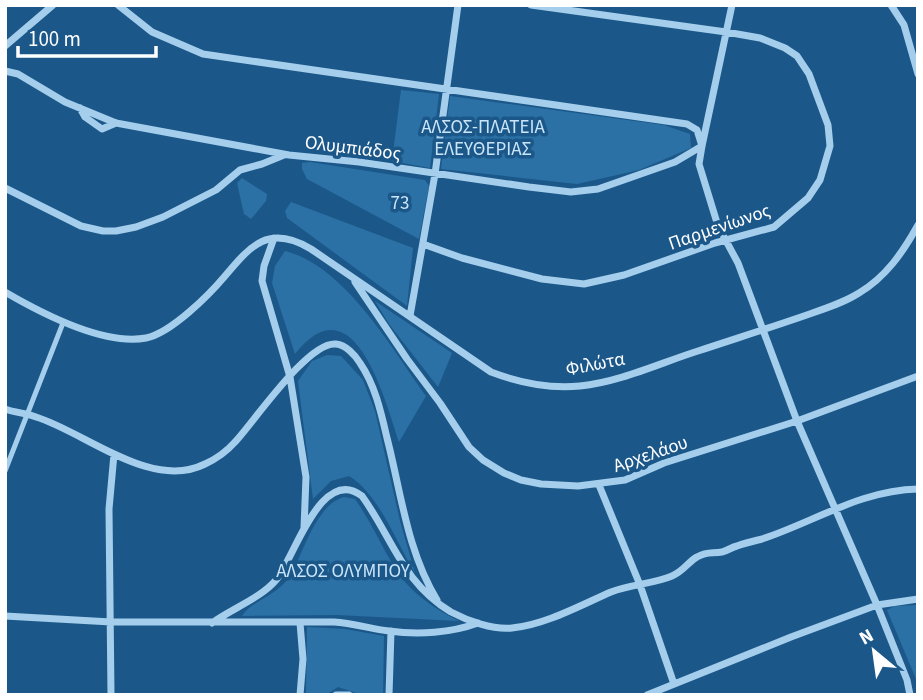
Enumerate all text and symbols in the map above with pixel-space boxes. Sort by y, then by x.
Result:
scale bar [18,14,156,58]
text: 100 m [28,24,81,54]
park label: ΑΛΣΟΣ-ΠΛΑΤΕΙΑ ΕΛΕΥΘΕΡΙΑΣ [421,114,545,163]
street label: Ολυμπιάδος [303,129,402,168]
park label: 73 [391,190,409,217]
street label: Παρμενίωνος [665,197,774,258]
street label: Φιλώτα [563,345,628,383]
street label: Αρχελάου [609,429,692,480]
park label: ΑΛΣΟΣ ΟΛΥΜΠΟΥ [276,558,411,585]
north arrow [839,616,909,686]
text: N [854,623,879,652]

